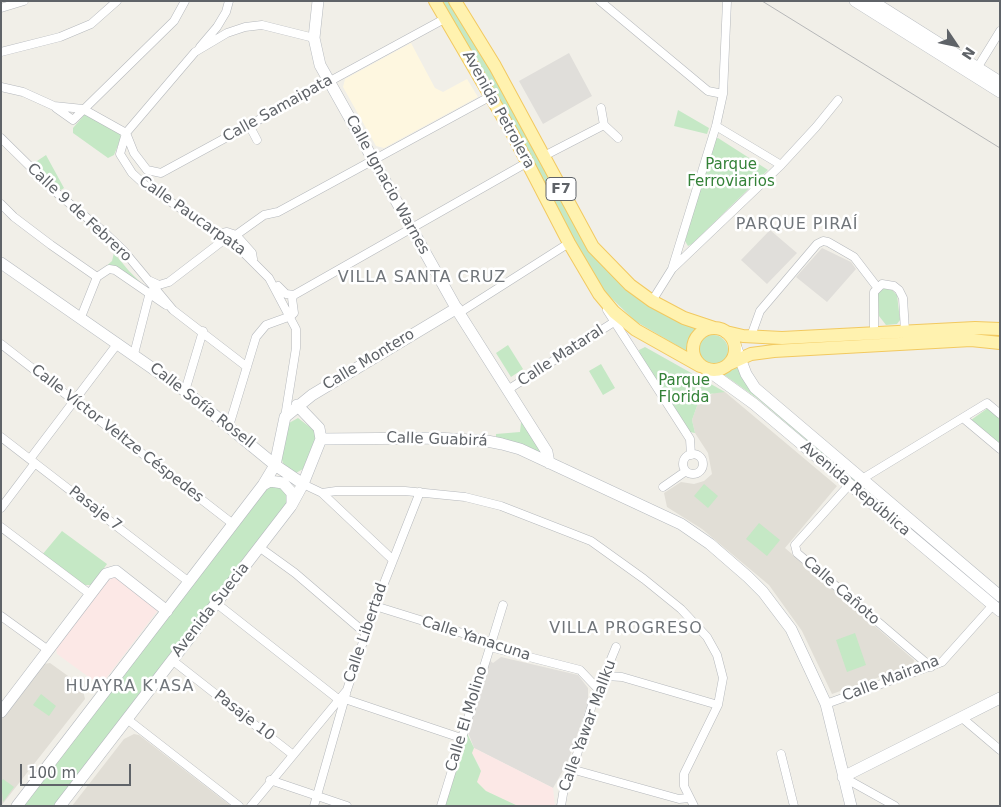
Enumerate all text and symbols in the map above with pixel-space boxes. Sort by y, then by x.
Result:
north arrow [931,20,981,70]
text: N [959,44,978,63]
street label: Avenida Petrolera [458,48,538,172]
street label: Calle Samaipata [220,71,336,147]
street label: Calle Ignacio Warnes [341,112,433,258]
park label: Parque Ferroviarios [687,156,775,191]
street label: Calle 9 de Febrero [23,160,135,266]
street label: Calle Paucarpata [135,172,249,260]
road number: F7 [546,178,576,200]
district label: PARQUE PIRAÍ [734,215,860,235]
district label: VILLA SANTA CRUZ [336,268,508,288]
street label: Calle Mataral [515,322,607,390]
street label: Calle Montero [320,326,418,394]
street label: Calle Sofía Rosell [146,359,258,453]
street label: Calle Víctor Veltze Céspedes [27,361,207,507]
park label: Parque Florida [658,372,710,407]
street label: Calle Guabirá [386,429,488,451]
street label: Avenida República [796,438,914,540]
street label: Pasaje 7 [65,483,125,535]
street label: Calle Cañoto [799,553,883,629]
street label: Avenida Suecia [169,559,253,661]
street label: Calle Libertad [341,581,391,685]
street label: Calle Yanacuna [419,613,533,665]
district label: VILLA PROGRESO [547,619,705,639]
street label: Calle Mairana [840,652,942,706]
street label: Calle Yawar Mallku [556,658,620,794]
street label: Calle El Molino [442,664,492,774]
district label: HUAYRA K'ASA [64,677,196,697]
street label: Pasaje 10 [210,687,278,745]
scale bar [22,754,134,786]
text: 100 m [28,764,76,782]

